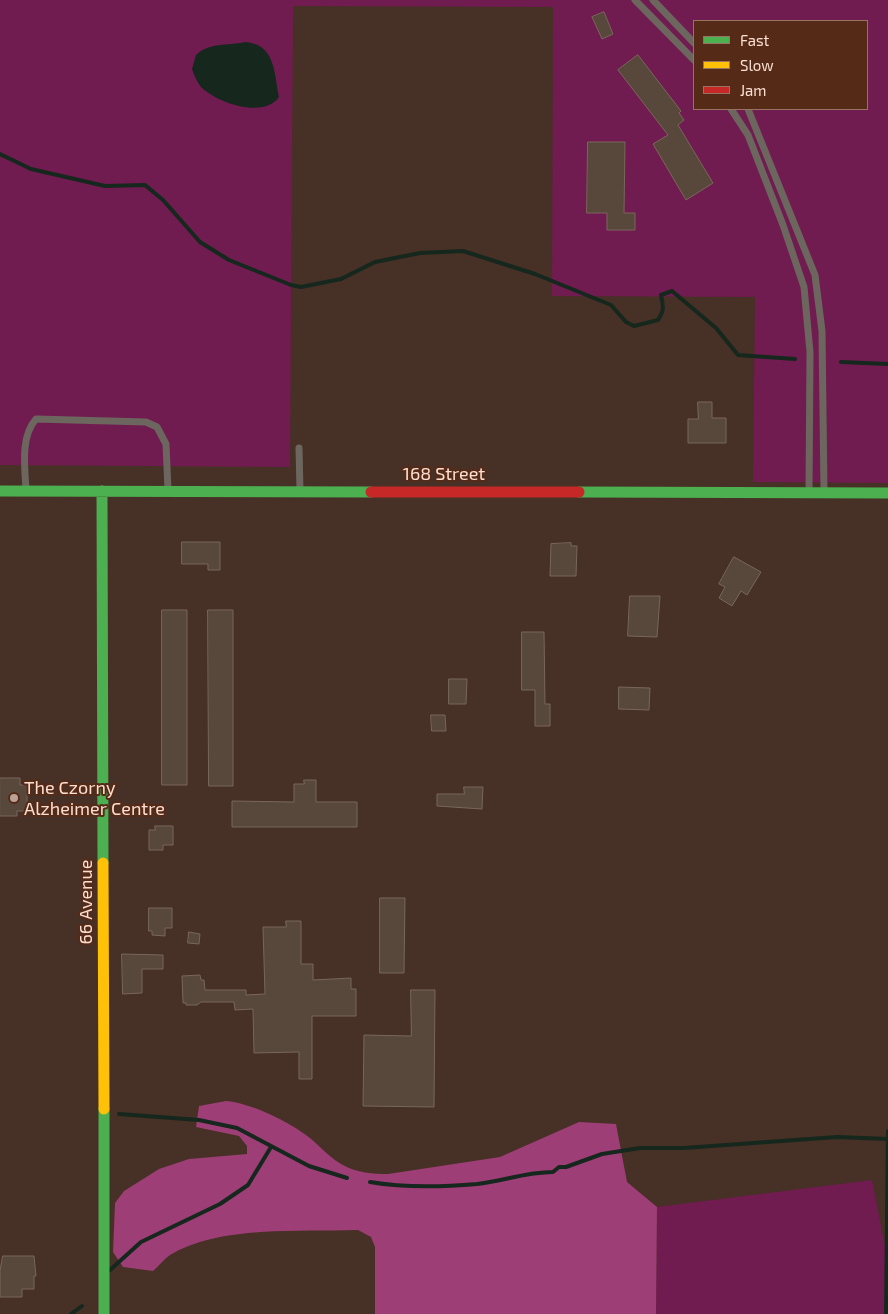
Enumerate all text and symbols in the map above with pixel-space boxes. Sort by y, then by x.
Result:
legend [693,20,868,110]
text: Fast [740,31,769,49]
text: Slow [740,56,774,74]
text: Jam [740,81,766,99]
street label: 168 Street [403,463,485,485]
place label: The Czorny Alzheimer Centre [24,777,165,820]
marker: The Czorny Alzheimer Centre [8,792,20,804]
street label: 66 Avenue [75,860,97,944]

